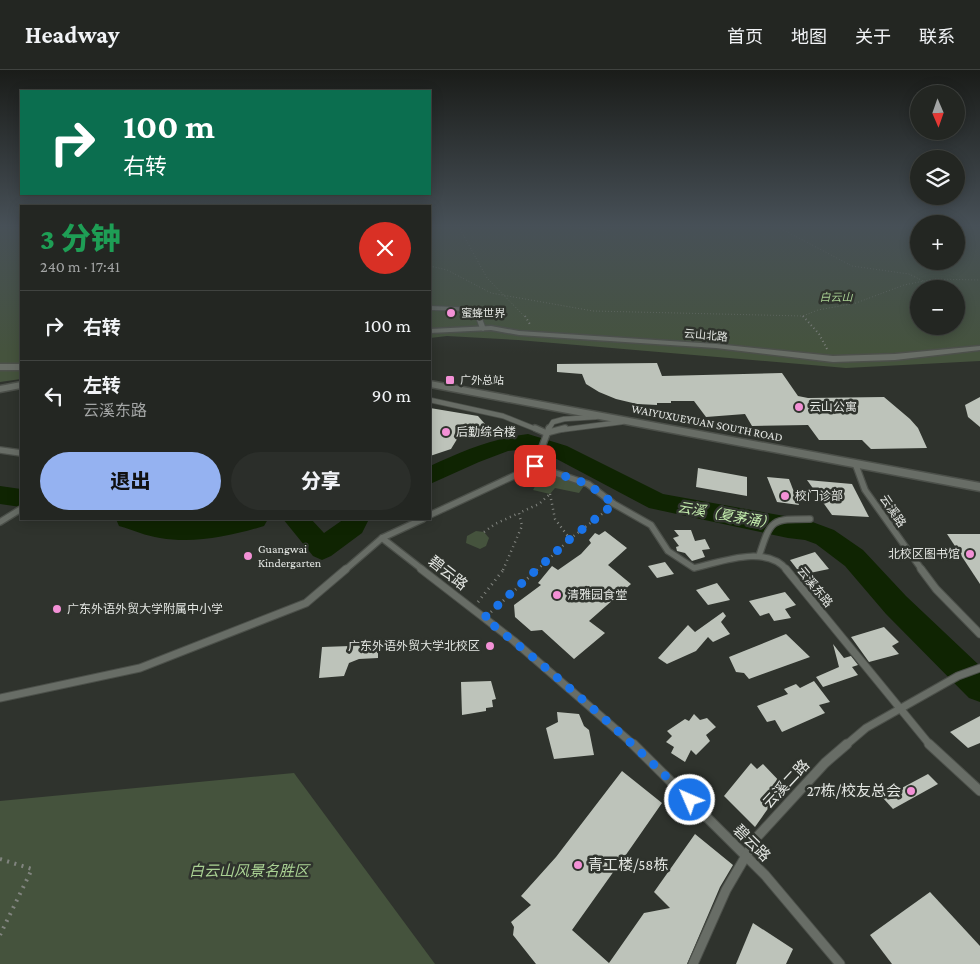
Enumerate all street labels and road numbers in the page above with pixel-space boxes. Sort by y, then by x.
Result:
street label: 云山北路 [684,327,728,343]
street label: WAIYUXUEYUAN SOUTH ROAD [630,401,784,445]
street label: 云溪路 [877,492,909,530]
street label: 碧云路 [425,553,471,593]
street label: 云溪东路 [794,564,836,610]
street label: 云溪二路 [760,757,812,811]
street label: 碧云路 [730,821,774,865]

